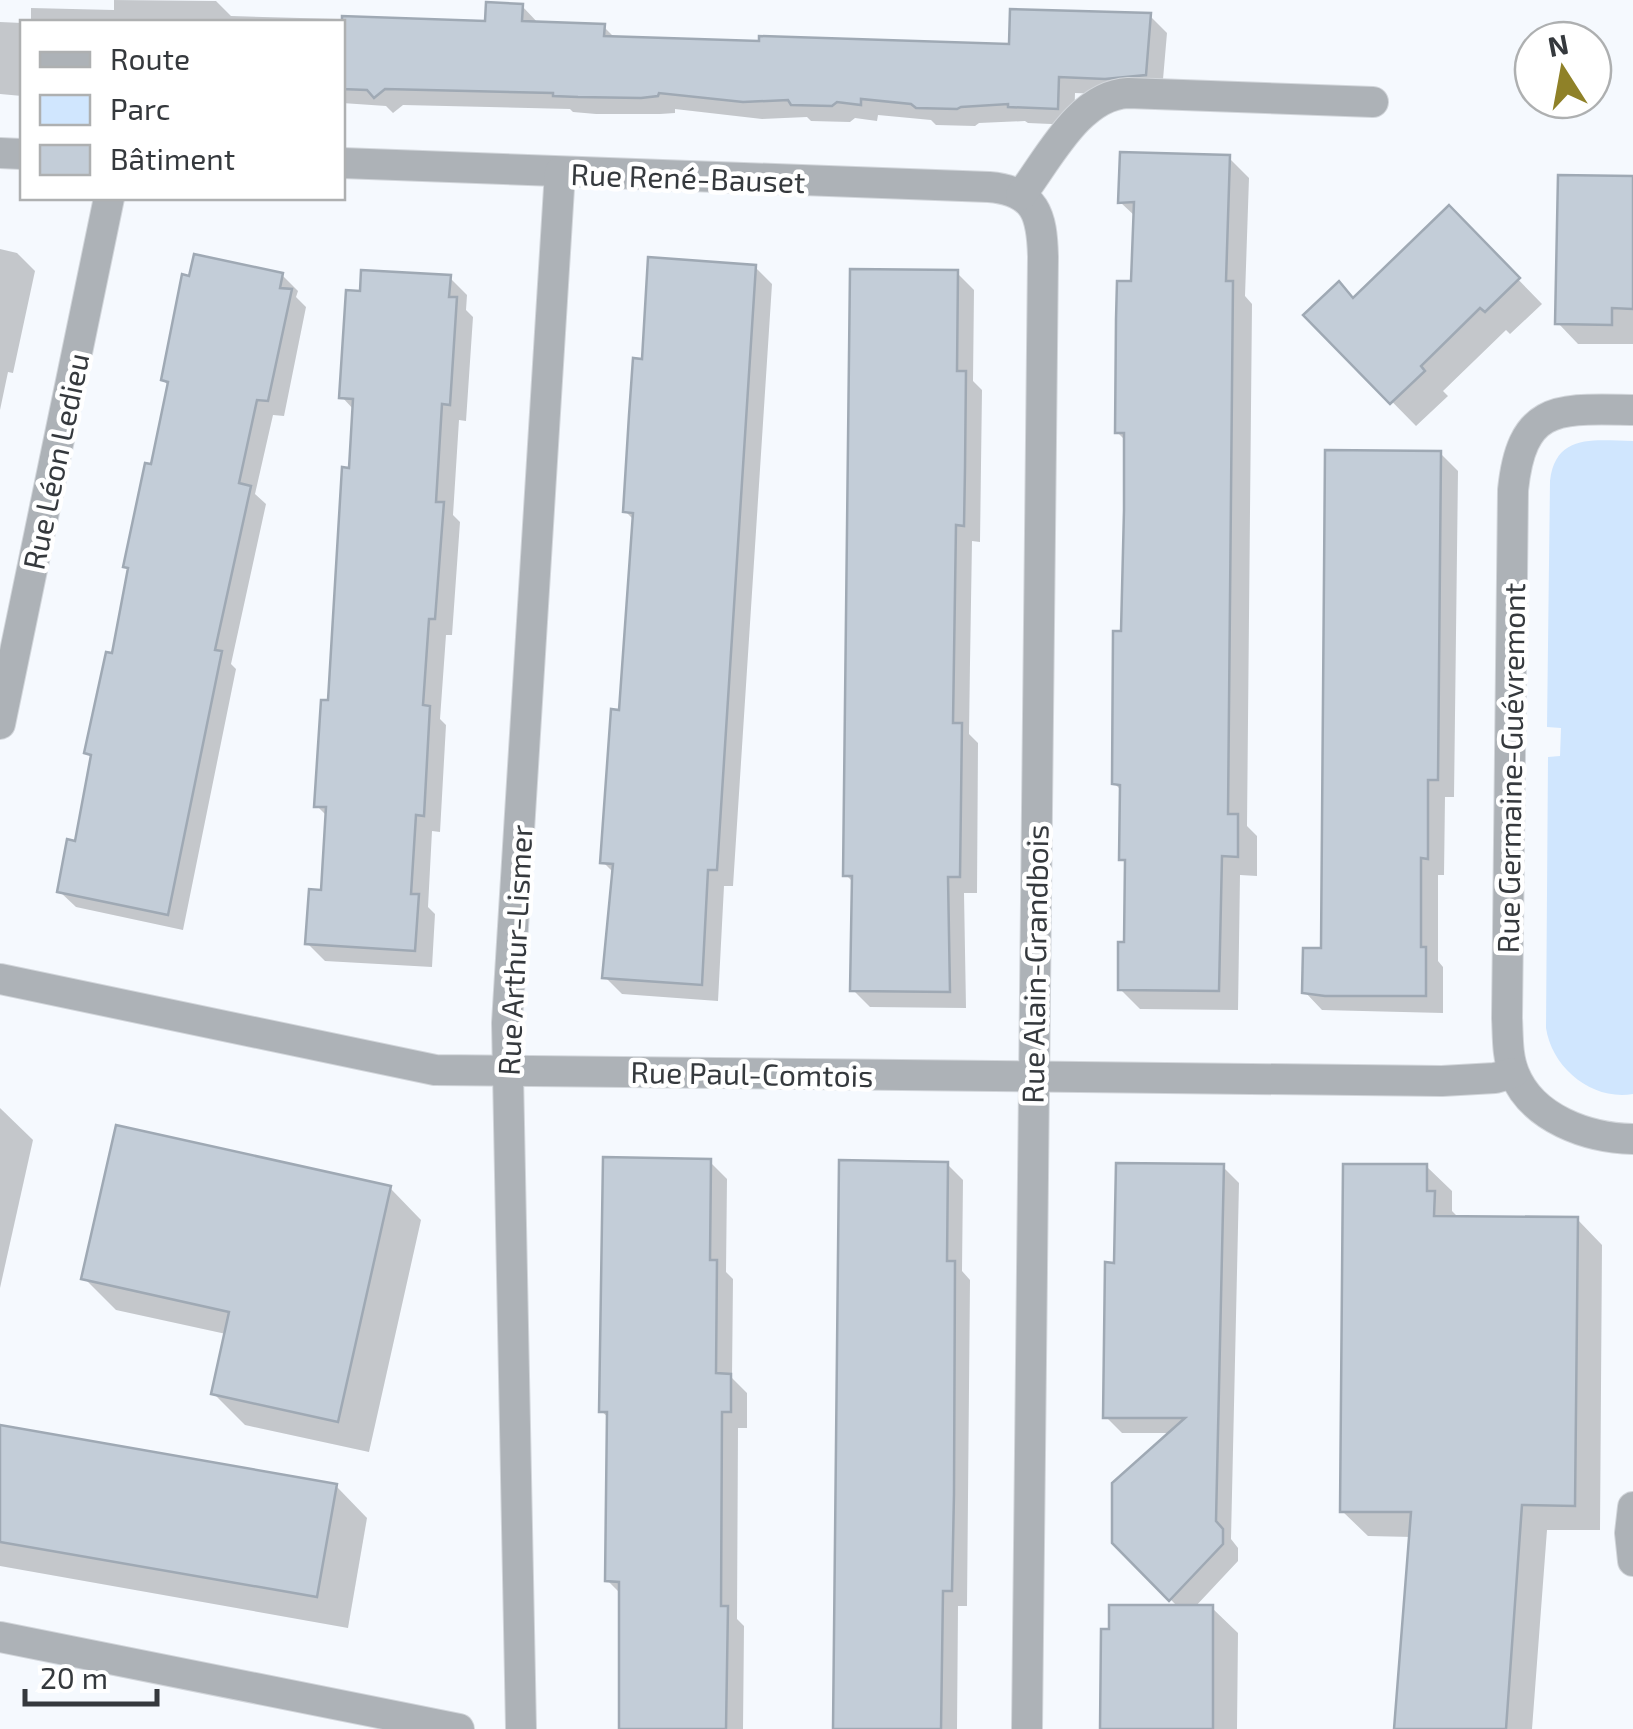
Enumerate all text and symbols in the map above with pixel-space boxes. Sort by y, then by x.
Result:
legend [20,20,345,200]
north arrow [1513,20,1613,120]
text: N [1545,26,1571,63]
text: Route [110,40,190,76]
text: Parc [110,90,170,126]
text: Bâtiment [110,140,235,176]
street label: Rue René-Bauset [570,155,806,199]
street label: Rue Léon Ledieu [14,349,96,573]
street label: Rue Germaine-Guévremont [1489,583,1531,953]
street label: Rue Arthur-Lismer [489,824,539,1076]
street label: Rue Alain-Grandbois [1014,824,1054,1104]
street label: Rue Paul-Comtois [630,1053,874,1093]
scale bar [25,1644,158,1706]
text: 20 m [40,1659,108,1695]

